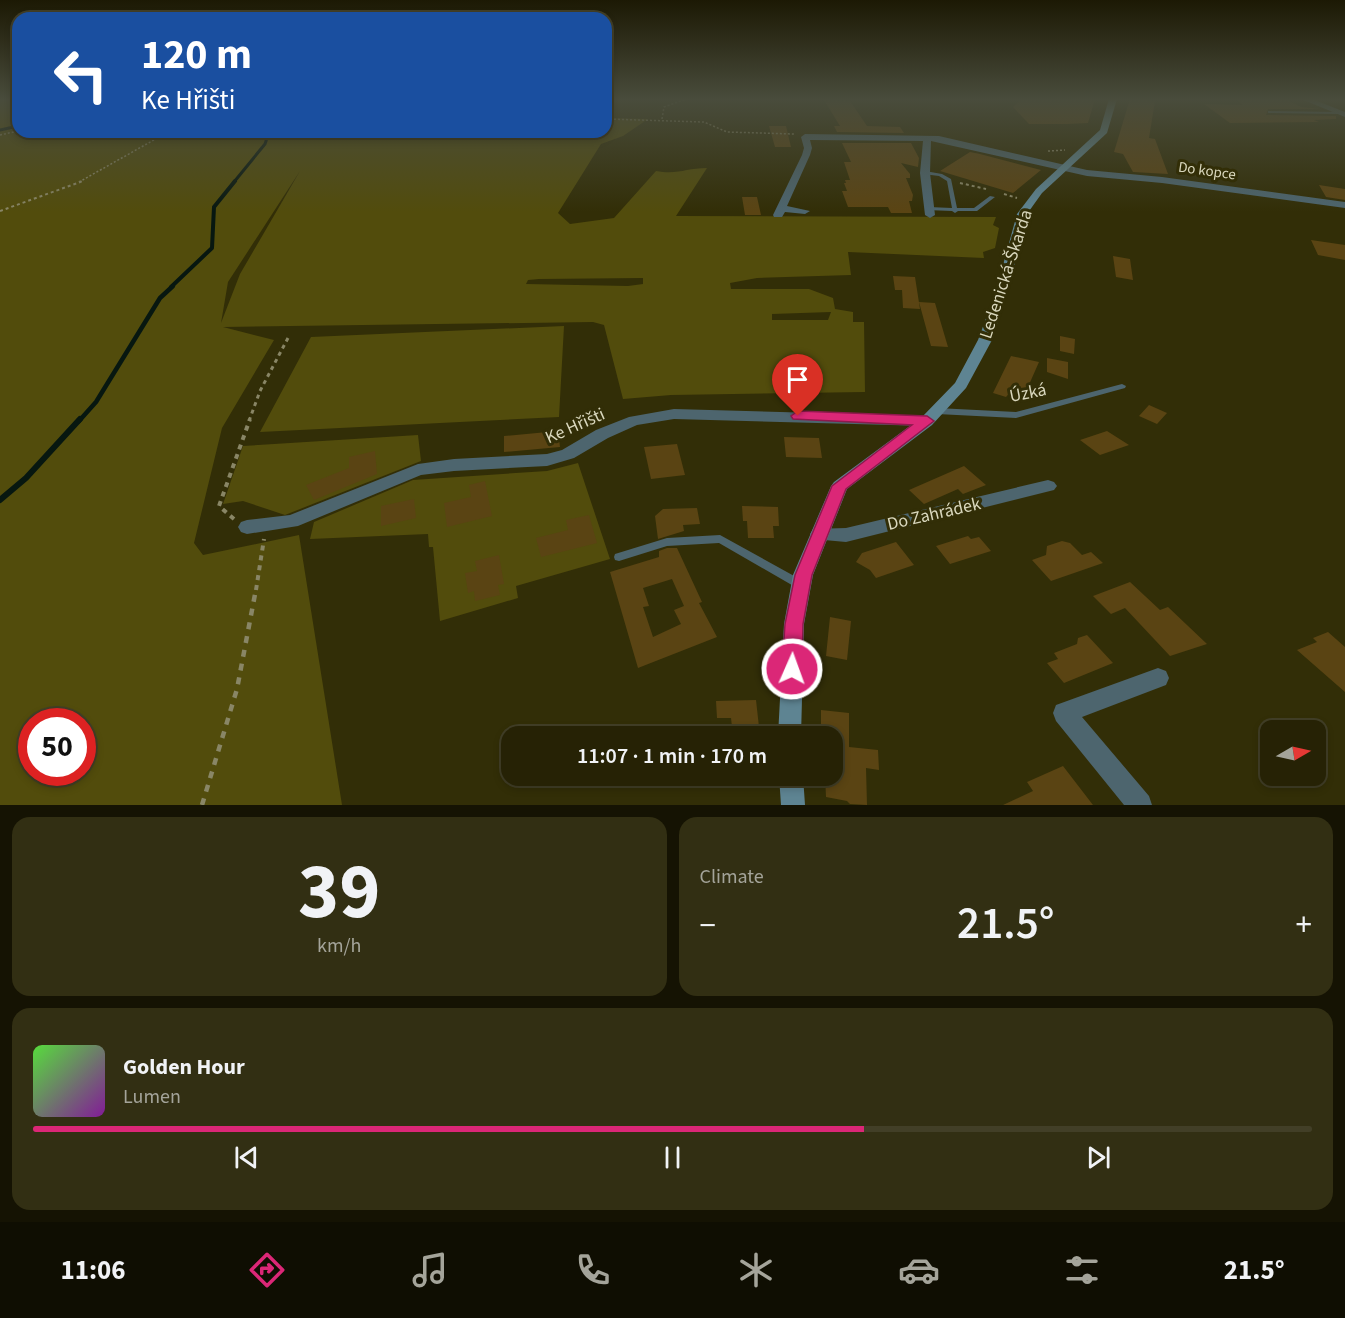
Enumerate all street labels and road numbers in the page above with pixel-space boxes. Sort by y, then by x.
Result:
street label: Do kopce [1177,157,1237,185]
street label: Ledenická-Škarda [973,206,1039,342]
street label: Úzká [1007,377,1049,409]
street label: Ke Hřišti [541,402,609,450]
street label: Do Zahrádek [885,491,983,537]

